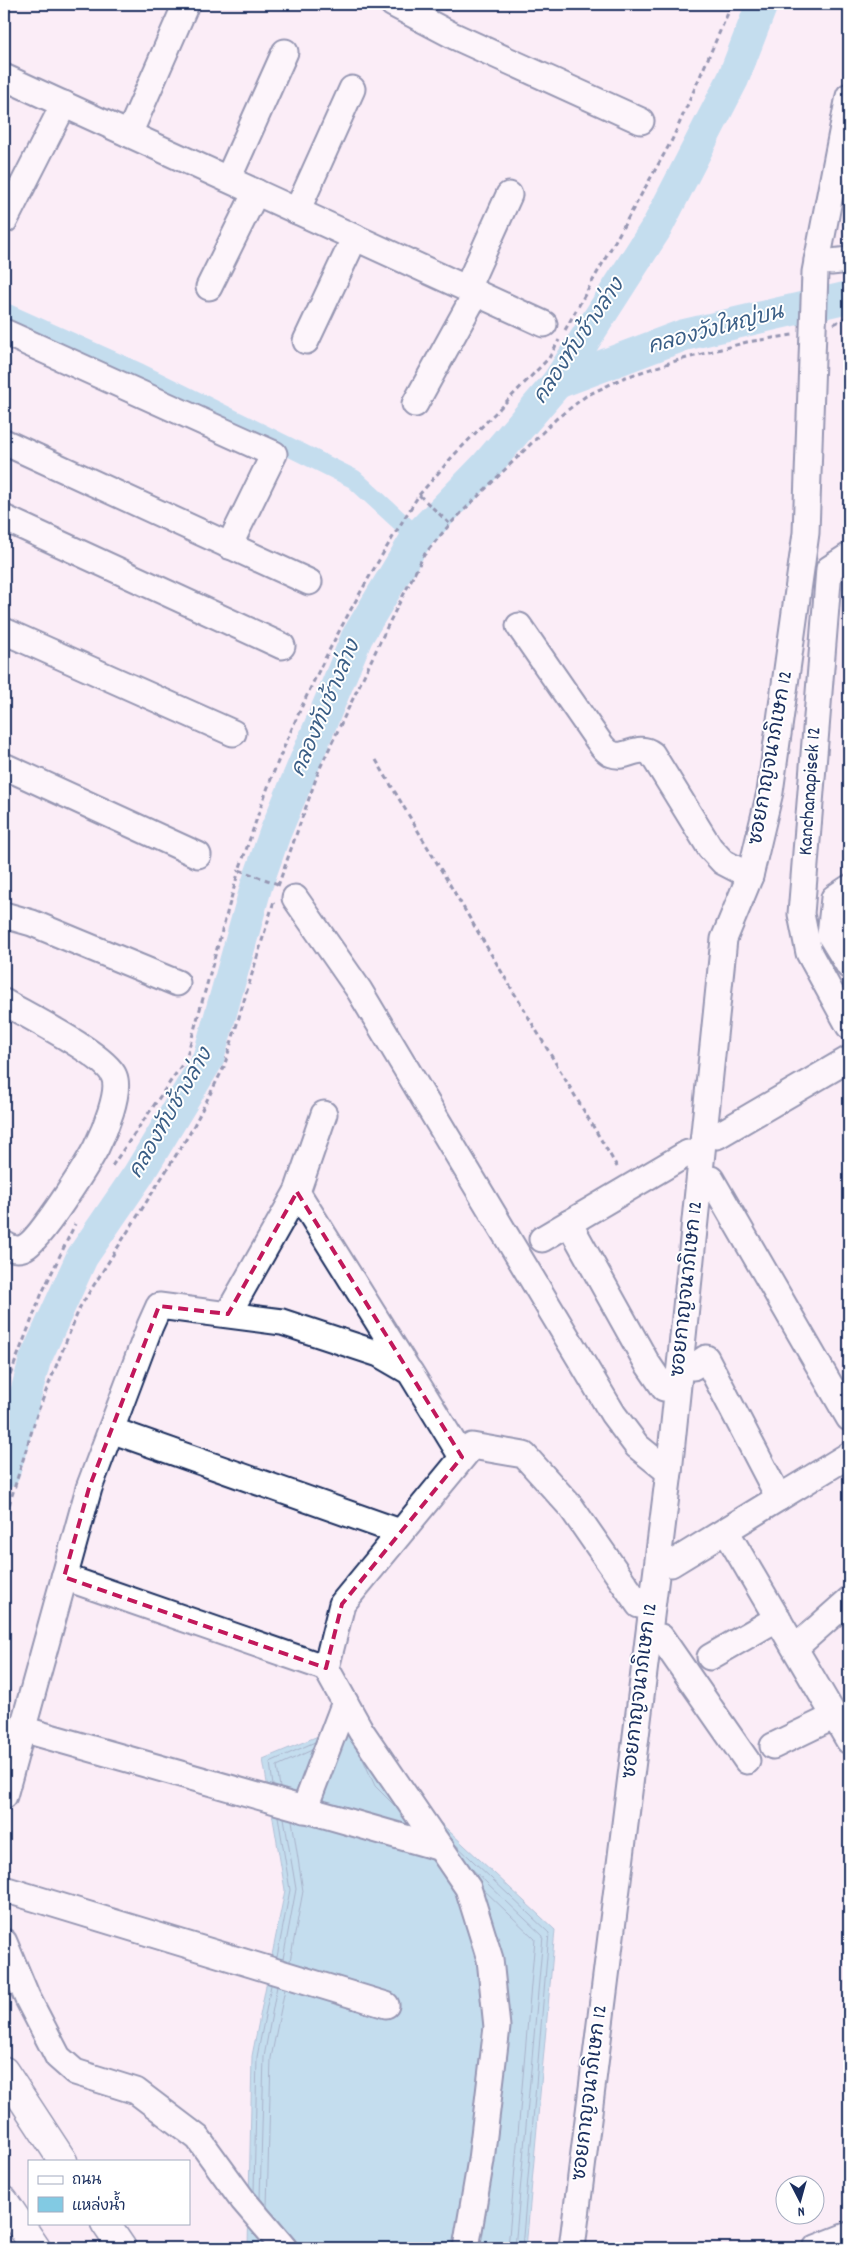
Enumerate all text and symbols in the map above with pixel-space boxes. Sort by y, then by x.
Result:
water label: คลองทับช้างล่าง [526,271,634,411]
water label: คลองวังใหญ่บน [644,296,788,363]
water label: คลองทับช้างล่าง [284,634,370,782]
street label: ซอยกาญจนาภิเษก 12 [742,668,801,848]
street label: Kanchanapisek 12 [793,726,829,856]
water label: คลองทับช้างล่าง [122,1041,222,1184]
street label: ซอยกาญจนาภิเษก 12 [664,1199,711,1378]
street label: ซอยกาญจนาภิเษก 12 [615,1601,666,1780]
street label: ซอยกาญจนาภิเษก 12 [565,2003,616,2182]
legend [28,2160,190,2224]
text: ถนน [72,2170,101,2192]
north arrow [776,2174,826,2224]
text: แหล่งน้ำ [72,2191,126,2218]
text: N [797,2201,806,2221]

